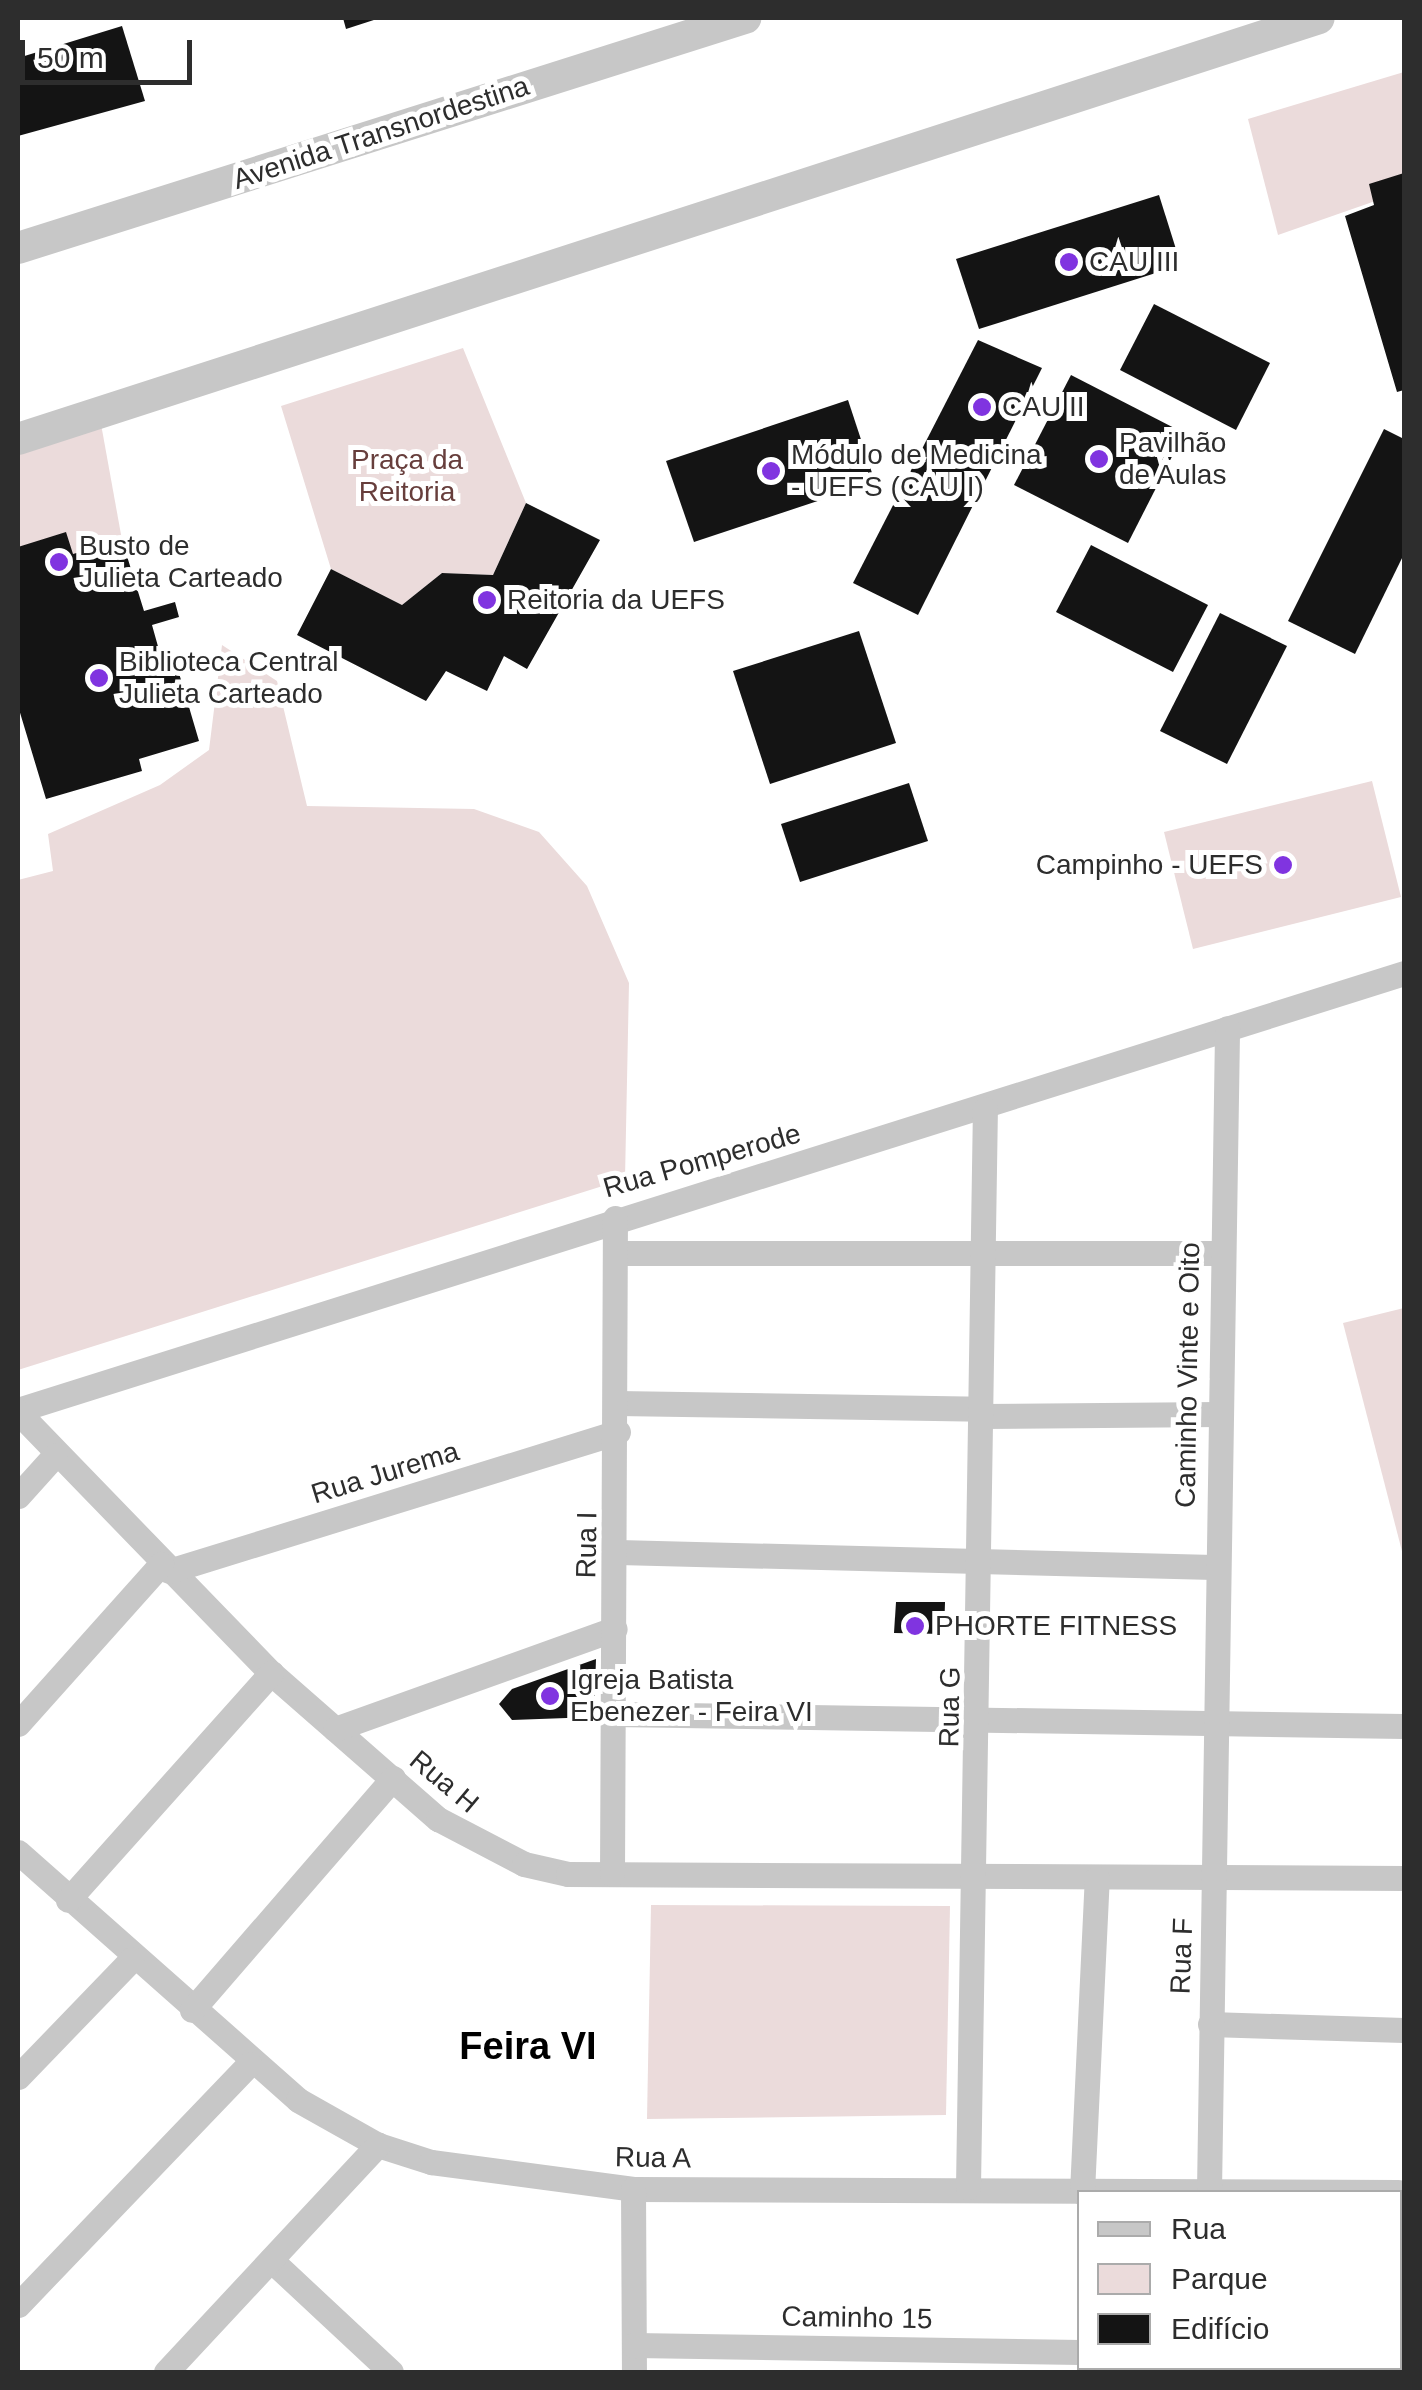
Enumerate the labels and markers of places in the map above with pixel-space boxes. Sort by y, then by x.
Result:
place label: CAU III [1089,245,1179,279]
marker: CAU III [1058,251,1080,273]
place label: CAU II [1002,390,1084,424]
marker: CAU II [971,396,993,418]
place label: Pavilhão de Aulas [1119,426,1228,492]
place label: Módulo de Medicina - UEFS (CAU I) [791,438,1042,504]
marker: Pavilhão de Aulas [1088,448,1110,470]
marker: Módulo de Medicina - UEFS (CAU I) [760,460,782,482]
place label: Busto de Julieta Carteado [79,529,283,595]
marker: Busto de Julieta Carteado [48,551,70,573]
place label: Reitoria da UEFS [507,583,725,617]
marker: Reitoria da UEFS [476,589,498,611]
place label: Biblioteca Central Julieta Carteado [119,645,338,711]
marker: Biblioteca Central Julieta Carteado [88,667,110,689]
place label: Campinho - UEFS [1036,848,1263,882]
marker: Campinho - UEFS [1272,854,1294,876]
place label: PHORTE FITNESS [935,1609,1177,1643]
marker: PHORTE FITNESS [904,1615,926,1637]
place label: Igreja Batista Ebenezer - Feira VI [570,1663,813,1729]
marker: Igreja Batista Ebenezer - Feira VI [539,1685,561,1707]

